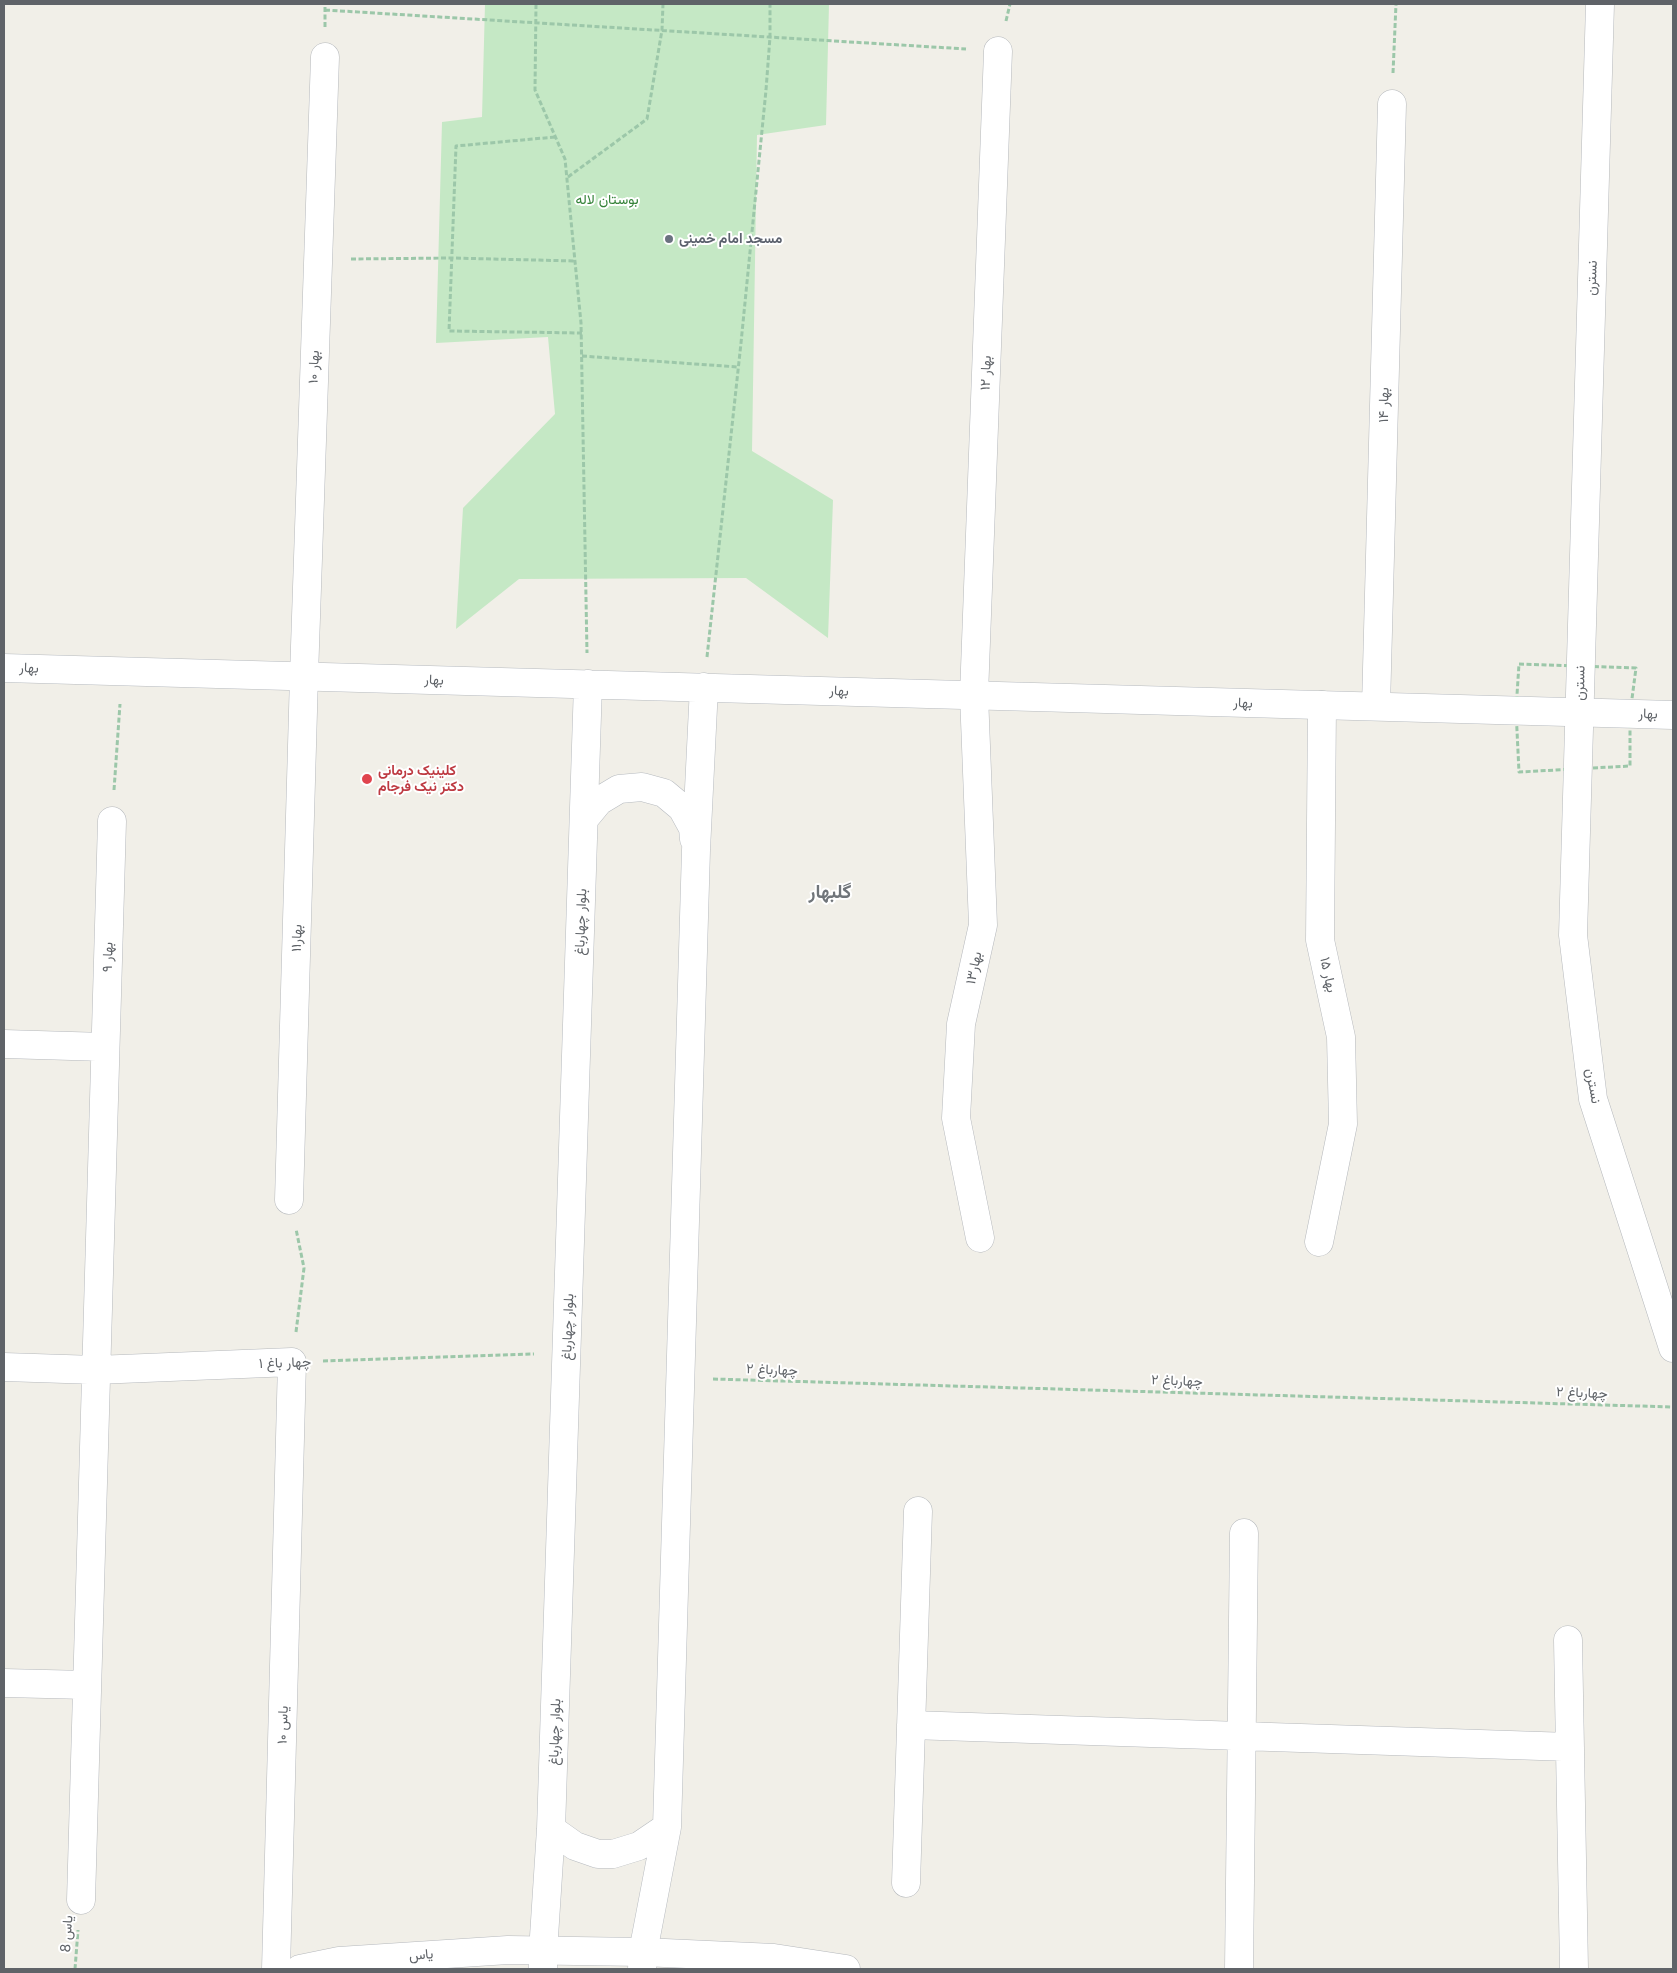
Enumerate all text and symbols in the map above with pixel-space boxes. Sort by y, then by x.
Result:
park label: بوستان لاله [575,192,639,208]
place label: مسجد امام خمینی [679,231,782,247]
marker: مسجد امام خمینی [663,233,675,245]
street label: نسترن [1583,260,1601,296]
street label: بهار ۱۰ [305,350,323,384]
street label: بهار ۱۲ [977,355,995,391]
street label: بهار ۱۴ [1375,387,1393,423]
street label: بهار [19,659,39,677]
street label: نسترن [1571,665,1589,701]
street label: بهار [424,671,444,689]
street label: بهار [829,682,849,700]
street label: بهار [1233,694,1253,712]
street label: بهار [1638,705,1658,723]
place label: کلینیک درمانی دکتر نیک فرجام [378,763,464,796]
marker: کلینیک درمانی دکتر نیک فرجام [360,772,374,786]
district label: گلبهار [809,881,851,903]
street label: بلوار چهارباغ [571,888,591,956]
street label: بهار۱۱ [288,924,306,952]
street label: بهار ۹ [99,942,117,972]
street label: بهار۱۳ [962,950,986,986]
street label: بهار ۱۵ [1316,956,1340,994]
street label: نسترن [1582,1067,1604,1105]
street label: بلوار چهارباغ [558,1293,578,1361]
street label: چهار باغ ۱ [258,1354,312,1372]
street label: چهارباغ ۲ [746,1361,798,1379]
street label: چهارباغ ۲ [1151,1372,1203,1390]
street label: چهارباغ ۲ [1556,1384,1608,1402]
street label: بلوار چهارباغ [545,1698,565,1766]
street label: یاس ۱۰ [274,1705,292,1745]
street label: یاس 8 [57,1915,77,1953]
street label: یاس [408,1946,434,1964]

